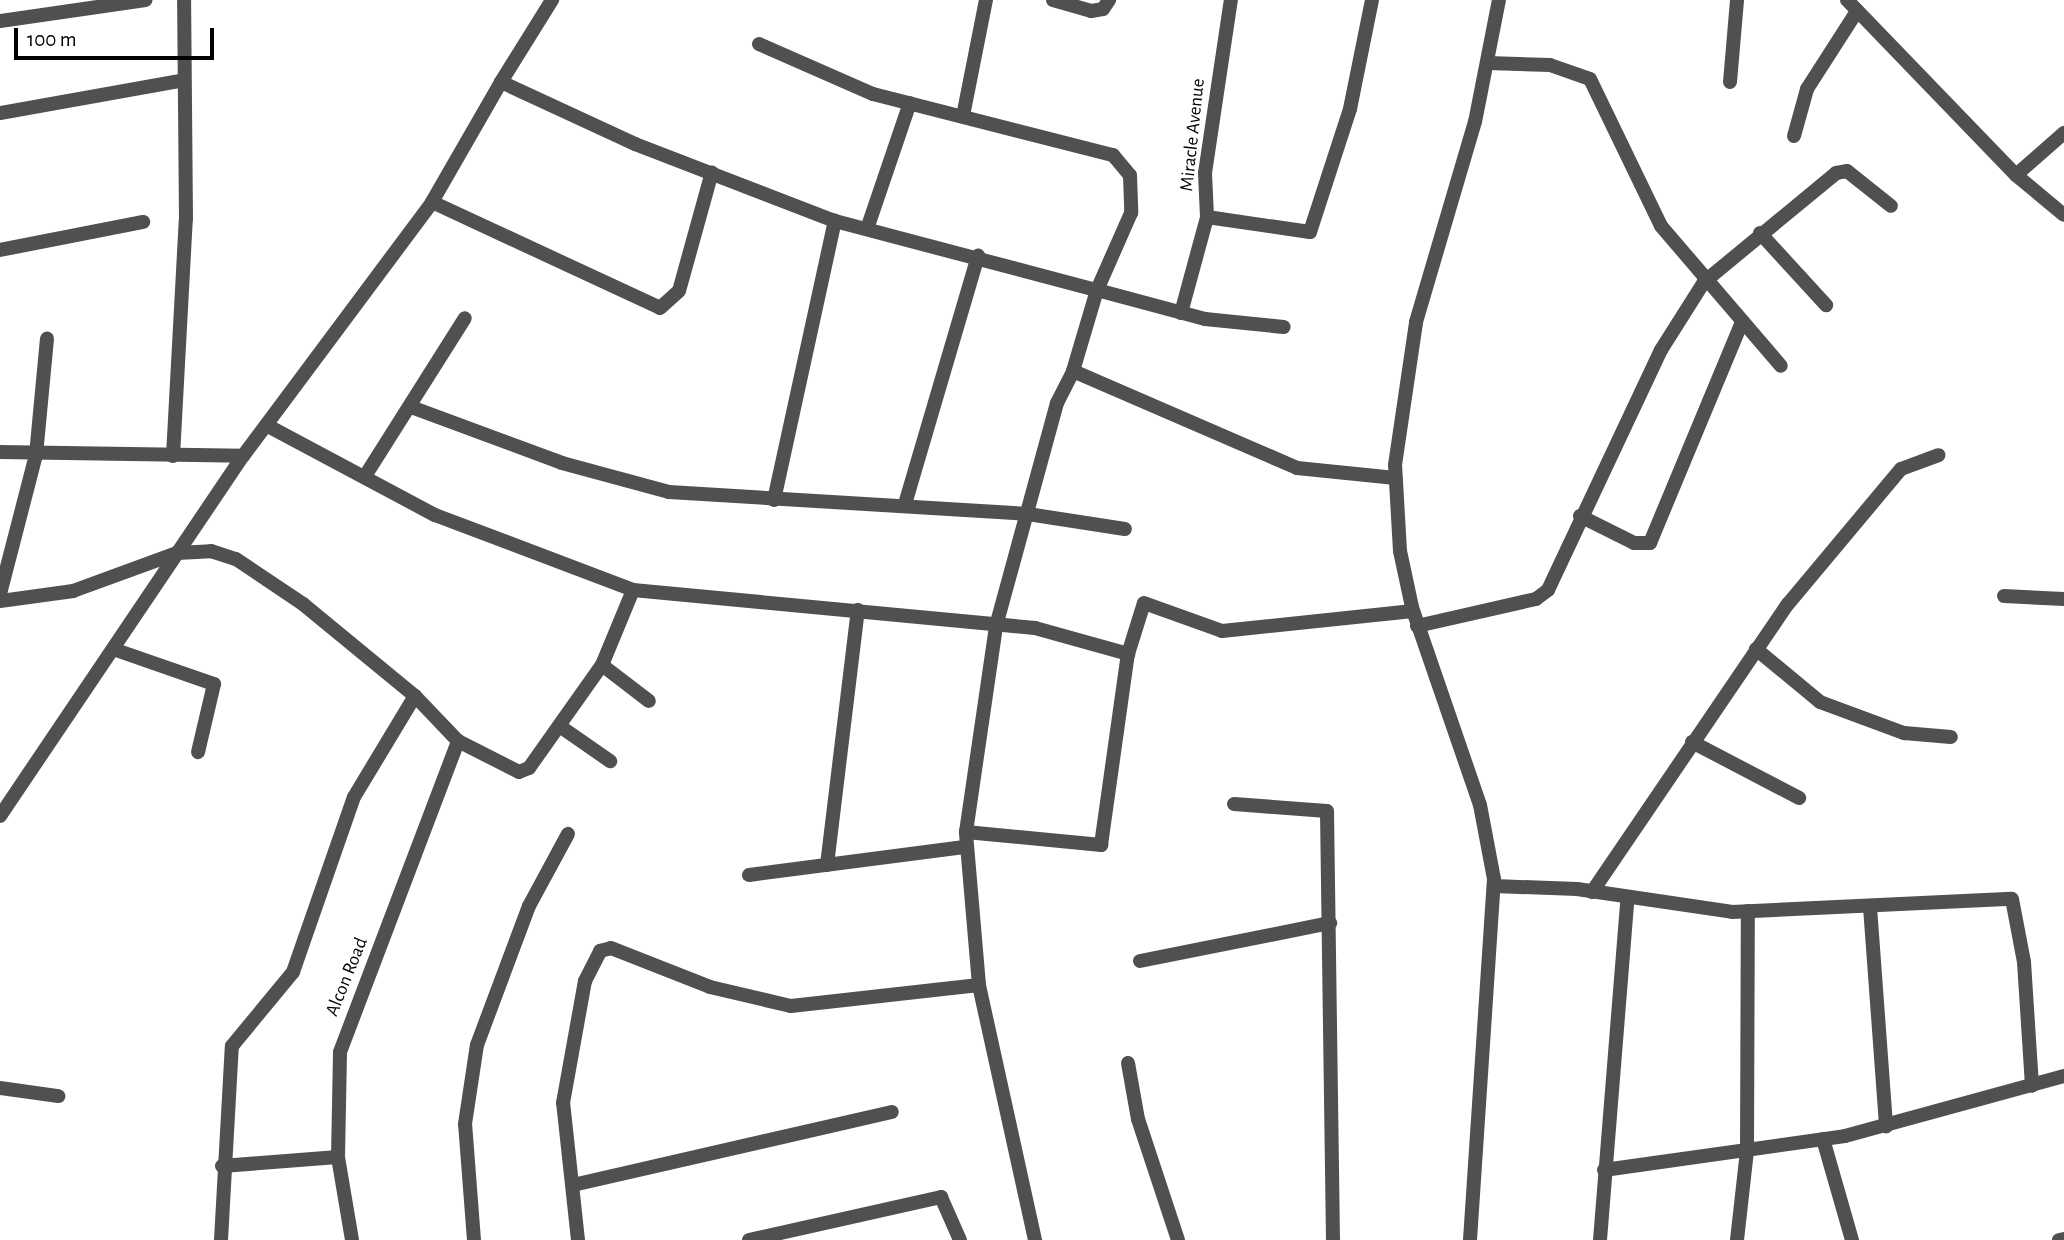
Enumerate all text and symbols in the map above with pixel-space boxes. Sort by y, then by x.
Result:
scale bar [18,14,217,58]
text: 100 m [27,29,77,50]
street label: Miracle Avenue [1176,77,1210,193]
street label: Alcon Road [321,934,373,1020]

